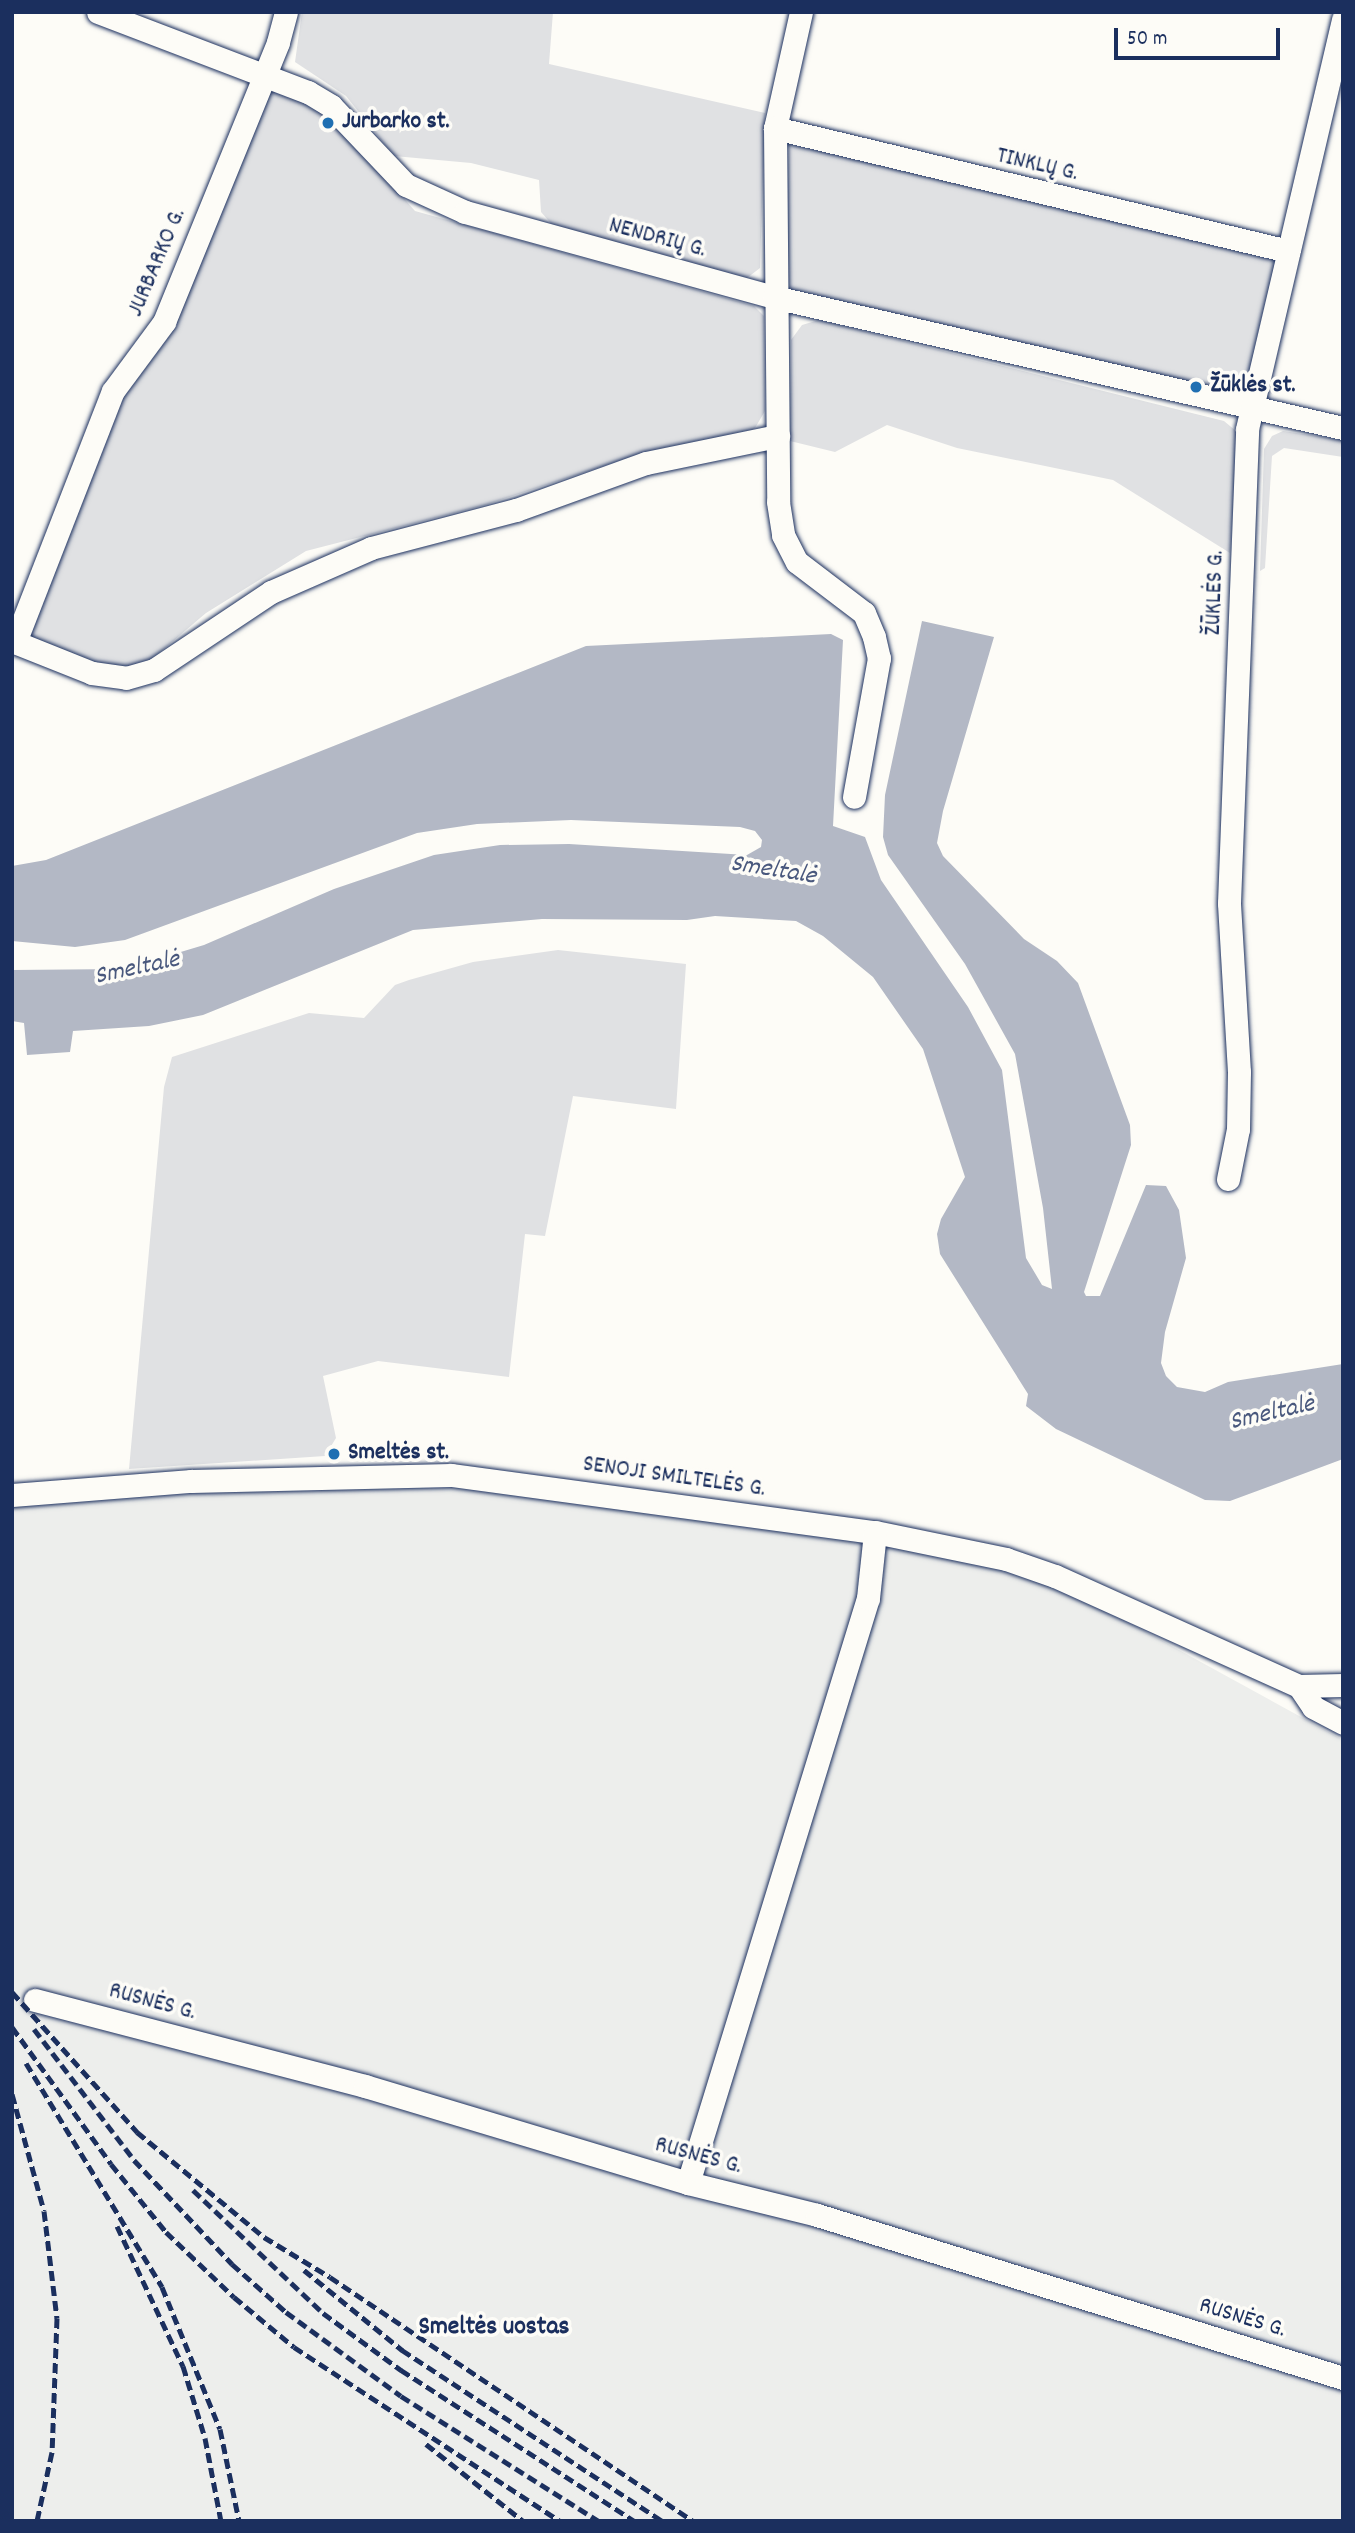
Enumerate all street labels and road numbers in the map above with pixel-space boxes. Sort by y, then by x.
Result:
street label: TINKLŲ G. [993,143,1081,189]
street label: JURBARKO G. [122,205,194,321]
street label: NENDRIŲ G. [605,212,709,266]
street label: ŽŪKLĖS G. [1200,550,1232,636]
street label: SENOJI SMILTELĖS G. [581,1451,767,1505]
street label: RUSNĖS G. [105,1978,199,2028]
street label: RUSNĖS G. [651,2132,745,2182]
street label: RUSNĖS G. [1195,2292,1289,2346]

